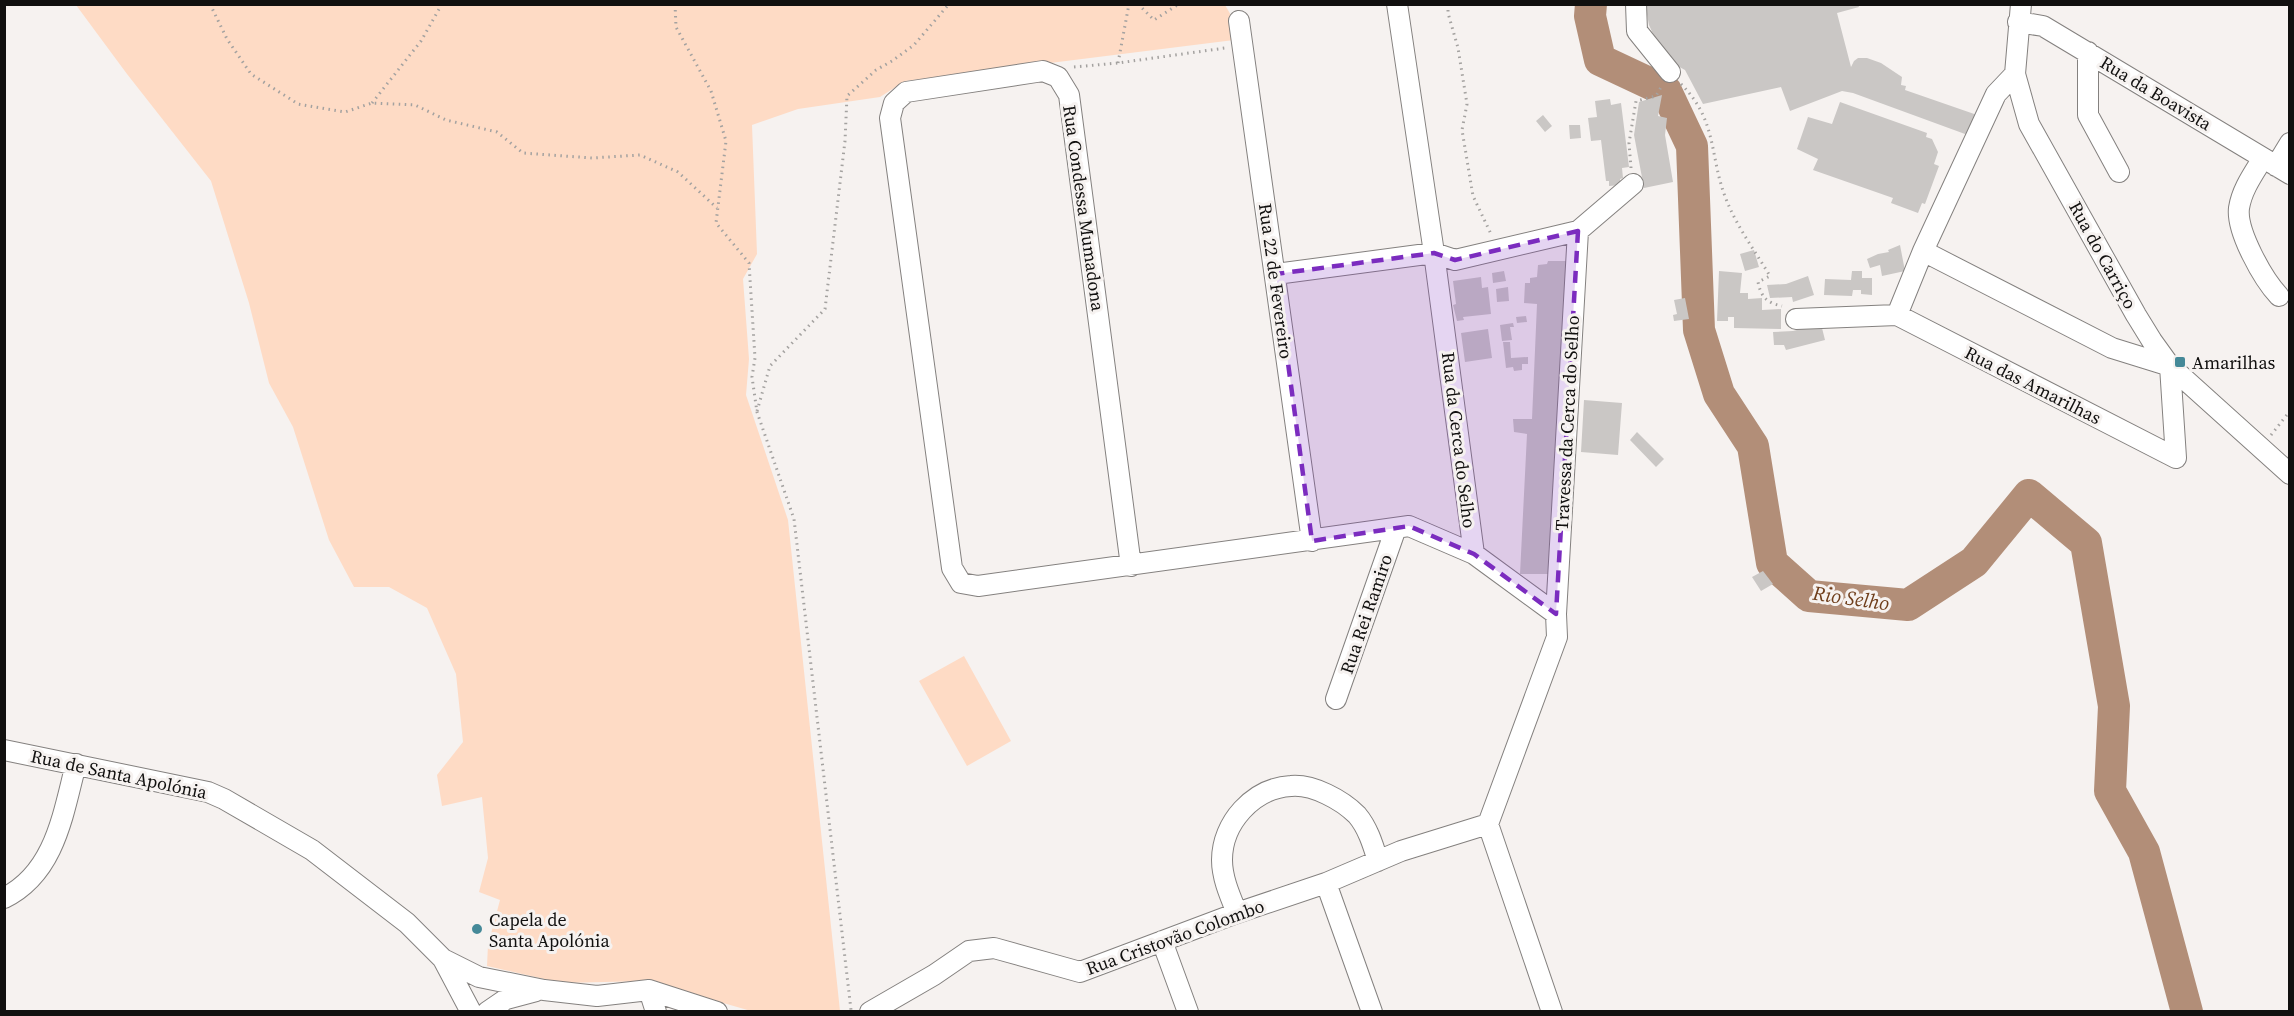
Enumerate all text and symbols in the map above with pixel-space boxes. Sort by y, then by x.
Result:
street label: Rua da Boavista [2096,50,2217,137]
street label: Rua Condessa Mumadona [1057,103,1111,313]
street label: Rua do Carriço [2063,197,2143,313]
street label: Rua 22 de Fevereiro [1253,202,1299,361]
street label: Travessa da Cerca do Selho [1549,315,1585,531]
street label: Rua das Amarilhas [1961,340,2106,430]
street label: Rua da Cerca do Selho [1436,350,1482,530]
place label: Amarilhas [2192,350,2276,375]
marker: Amarilhas [2173,355,2187,369]
street label: Rua Rei Ramiro [1334,551,1398,677]
water label: Rio Selho [1810,579,1891,617]
street label: Rua de Santa Apolónia [29,743,210,805]
street label: Rua Cristovão Colombo [1082,893,1268,981]
place label: Capela de Santa Apolónia [489,907,610,953]
marker: Capela de Santa Apolónia [470,922,484,936]

